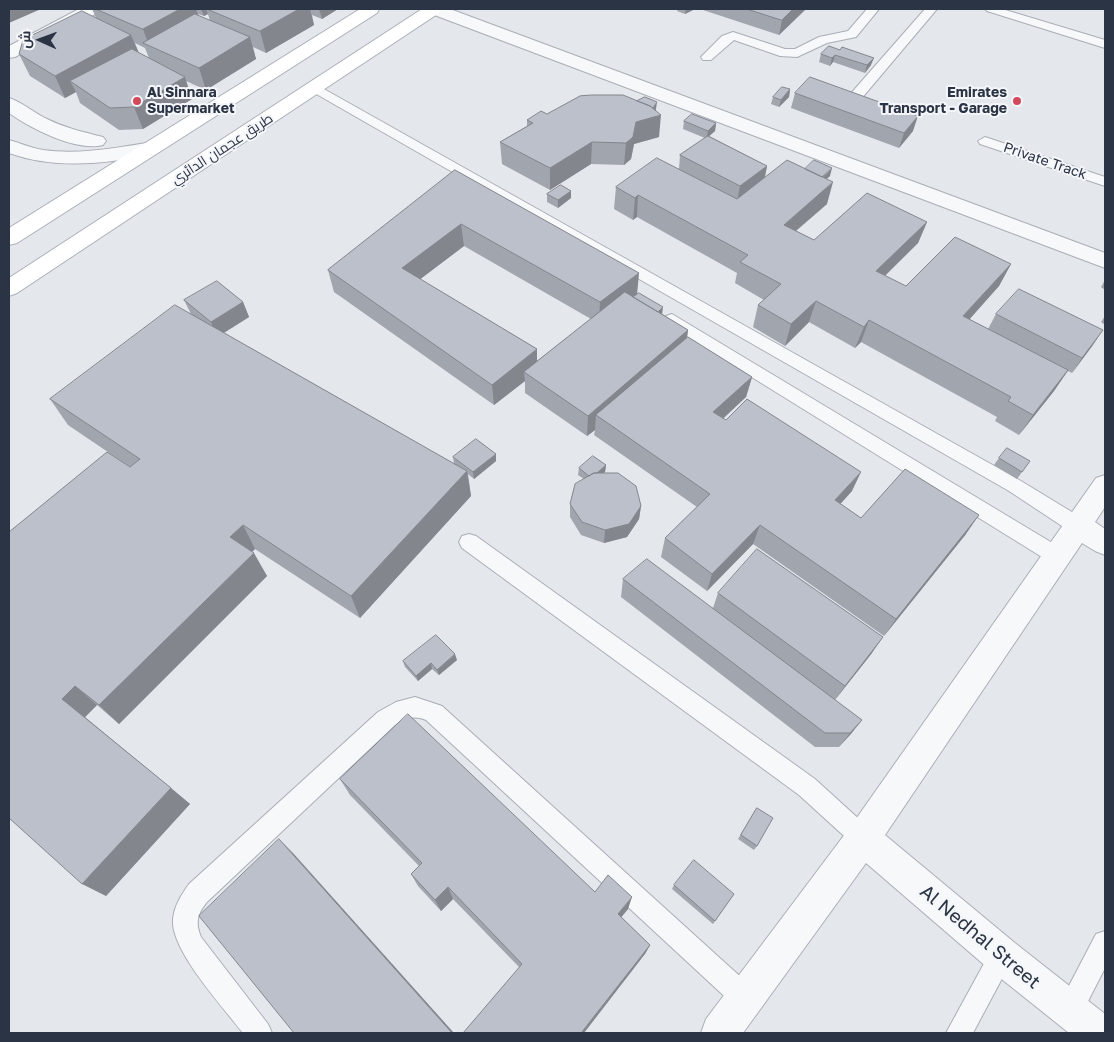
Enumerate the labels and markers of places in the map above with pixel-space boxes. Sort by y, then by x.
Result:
place label: Al Sinnara Supermarket [147,85,234,118]
place label: Emirates Transport - Garage [879,85,1007,118]
marker: Al Sinnara Supermarket [131,95,143,107]
marker: Emirates Transport - Garage [1011,95,1023,107]

